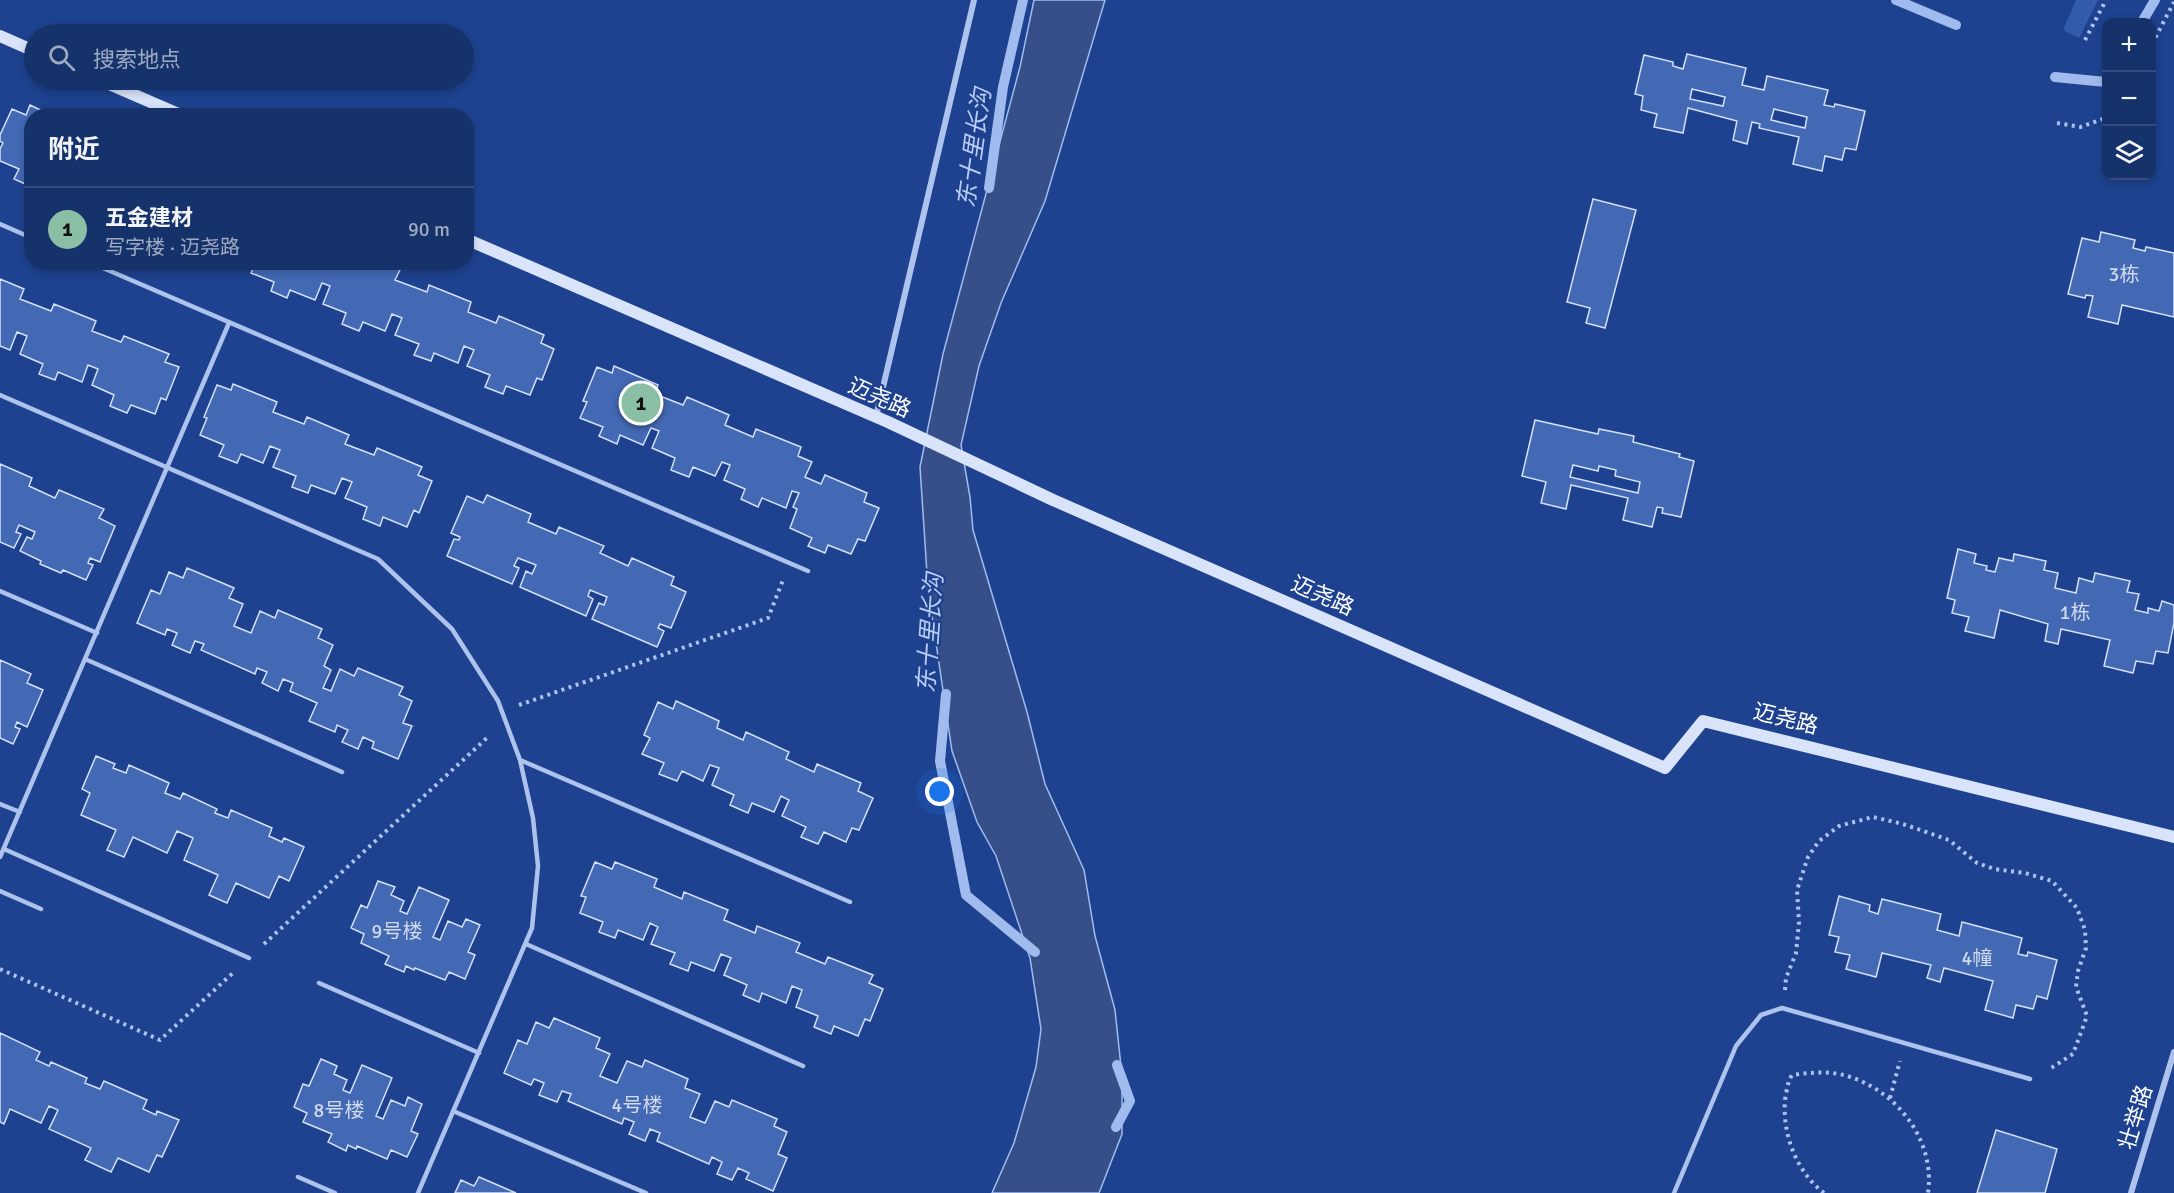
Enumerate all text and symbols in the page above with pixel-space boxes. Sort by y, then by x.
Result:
map controls [2102,18,2156,180]
button: + [2102,18,2156,72]
search box [24,24,474,90]
icon: search [45,41,78,74]
text: 搜索地点 [93,46,181,73]
button: − [2102,72,2156,126]
water label: 东十里长沟 [951,84,998,210]
button: layers [2102,126,2156,180]
text: 附近 [48,134,100,166]
text: 五金建材 [105,204,193,231]
text: 1 [62,217,73,242]
text: 90 m [408,217,450,242]
text: 写字楼 · 迈尧路 [105,235,240,260]
house number: 3栋 [2109,262,2139,287]
street label: 迈尧路 [844,372,915,423]
pin: 1 [622,380,660,426]
water label: 东十里长沟 [911,569,949,694]
street label: 迈尧路 [1287,570,1358,621]
house number: 1栋 [2060,600,2090,625]
street label: 迈尧路 [1751,697,1821,740]
your location [925,777,954,806]
house number: 9号楼 [372,919,422,944]
house number: 4幢 [1962,946,1992,971]
street label: 壮举路 [2113,1082,2158,1153]
house number: 4号楼 [612,1093,662,1118]
house number: 8号楼 [314,1098,364,1123]

